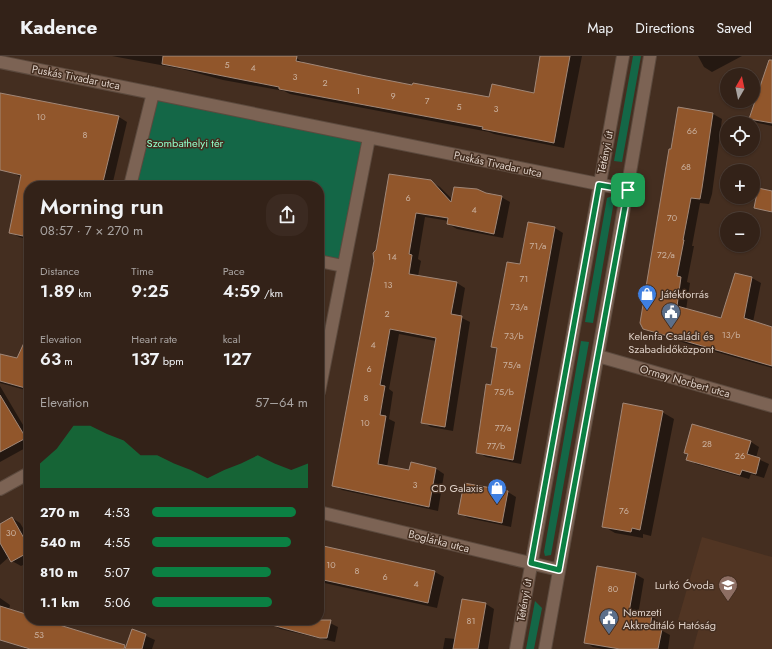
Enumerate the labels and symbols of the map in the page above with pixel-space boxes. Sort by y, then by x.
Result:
house number: 5 [224,58,230,71]
street label: Puskás Tivadar utca [30,61,122,93]
house number: 4 [250,61,256,74]
north arrow [720,68,760,108]
house number: 3 [293,70,298,83]
house number: 2 [322,76,328,89]
house number: 1 [356,84,360,97]
house number: 9 [390,89,396,102]
house number: 7 [425,94,430,107]
house number: 5 [456,100,462,113]
house number: 3 [494,102,499,115]
house number: 10 [36,110,46,123]
house number: 66 [687,124,697,137]
house number: 8 [83,128,88,141]
street label: Tétényi út [593,129,617,175]
park label: Szombathelyi tér [147,135,224,151]
street label: Puskás Tivadar utca [452,147,544,181]
house number: 68 [681,160,691,173]
pin [611,173,645,207]
house number: 6 [405,191,411,204]
house number: 4 [471,203,477,216]
house number: 70 [667,211,678,224]
house number: 71/a [530,239,546,252]
house number: 72/a [657,248,675,261]
house number: 14 [387,250,397,263]
house number: 71 [520,272,528,285]
house number: 13 [384,278,393,291]
shop icon: Játékforrás [636,283,658,311]
place label: Játékforrás [659,286,709,302]
house number: 73/a [510,300,528,313]
public building icon: Kelenfa Családi és Szabadidőközpont [660,301,682,329]
house number: 2 [384,307,390,320]
place label: Kelenfa Családi és Szabadidőközpont [628,328,714,357]
house number: 13/b [722,328,740,341]
house number: 73/b [504,329,524,342]
house number: 4 [370,338,376,351]
house number: 75/a [503,358,521,371]
street label: Ormay Norbert utca [638,360,732,402]
house number: 6 [366,362,372,375]
house number: 75/b [494,385,514,398]
house number: 8 [364,391,369,404]
house number: 10 [360,416,370,429]
house number: 77/a [495,421,511,434]
house number: 28 [702,437,712,450]
house number: 77/b [487,439,505,452]
house number: 26 [735,449,745,462]
shop icon: CD Galaxis [486,477,508,505]
house number: 3 [413,478,418,491]
place label: CD Galaxis [431,480,484,496]
house number: 76 [619,504,629,517]
house number: 30 [6,526,17,539]
street label: Boglárka utca [407,526,471,556]
house number: 10 [326,558,336,571]
house number: 8 [355,564,360,577]
house number: 6 [382,570,388,583]
school or university icon: Lurkó Óvoda [717,574,739,602]
house number: 4 [413,577,419,590]
street label: Tétényi út [512,577,536,623]
place label: Lurkó Óvoda [655,577,714,593]
house number: 80 [608,582,619,595]
place label: Nemzeti Akkreditáló Hatóság [623,604,716,633]
public building icon: Nemzeti Akkreditáló Hatóság [598,607,620,635]
house number: 81 [467,614,475,627]
house number: 53 [34,628,44,641]

